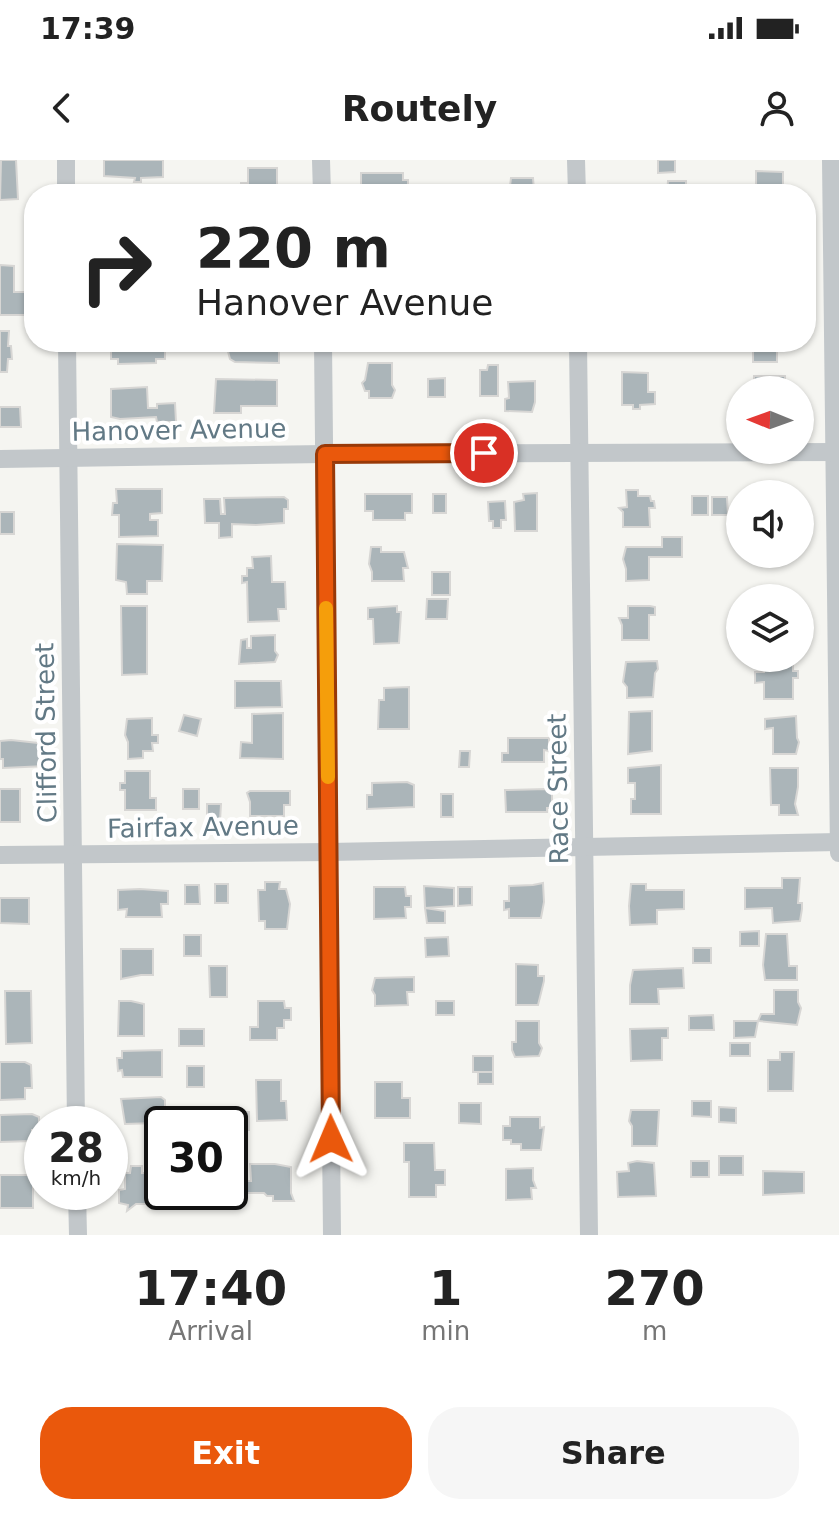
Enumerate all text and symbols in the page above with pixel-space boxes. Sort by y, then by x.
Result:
text: 17:39 [40,11,136,46]
icon: back [40,86,84,130]
icon: person [755,86,799,130]
text: Routely [342,88,497,129]
text: 220 m [196,215,391,280]
icon: right [64,216,168,320]
text: Hanover Avenue [196,282,493,323]
north arrow [726,376,814,464]
map controls [726,376,814,672]
street label: Hanover Avenue [71,413,287,447]
pin [450,419,518,487]
icon: arrive [462,431,506,475]
button: sound [726,480,814,568]
button: layers [726,584,814,672]
street label: Clifford Street [29,643,63,823]
street label: Race Street [542,713,574,865]
street label: Fairfax Avenue [107,810,299,844]
position arrow [289,1097,373,1181]
speed limit sign: 30 [144,1106,248,1210]
text: 28 [48,1125,104,1171]
text: km/h [51,1166,101,1190]
text: 17:40 [134,1260,287,1316]
text: 1 [429,1260,462,1316]
text: 270 [605,1260,705,1316]
text: Arrival [168,1316,253,1346]
text: min [421,1316,470,1346]
text: m [642,1316,667,1346]
button: Exit [40,1407,412,1499]
button: Share [428,1407,799,1499]

